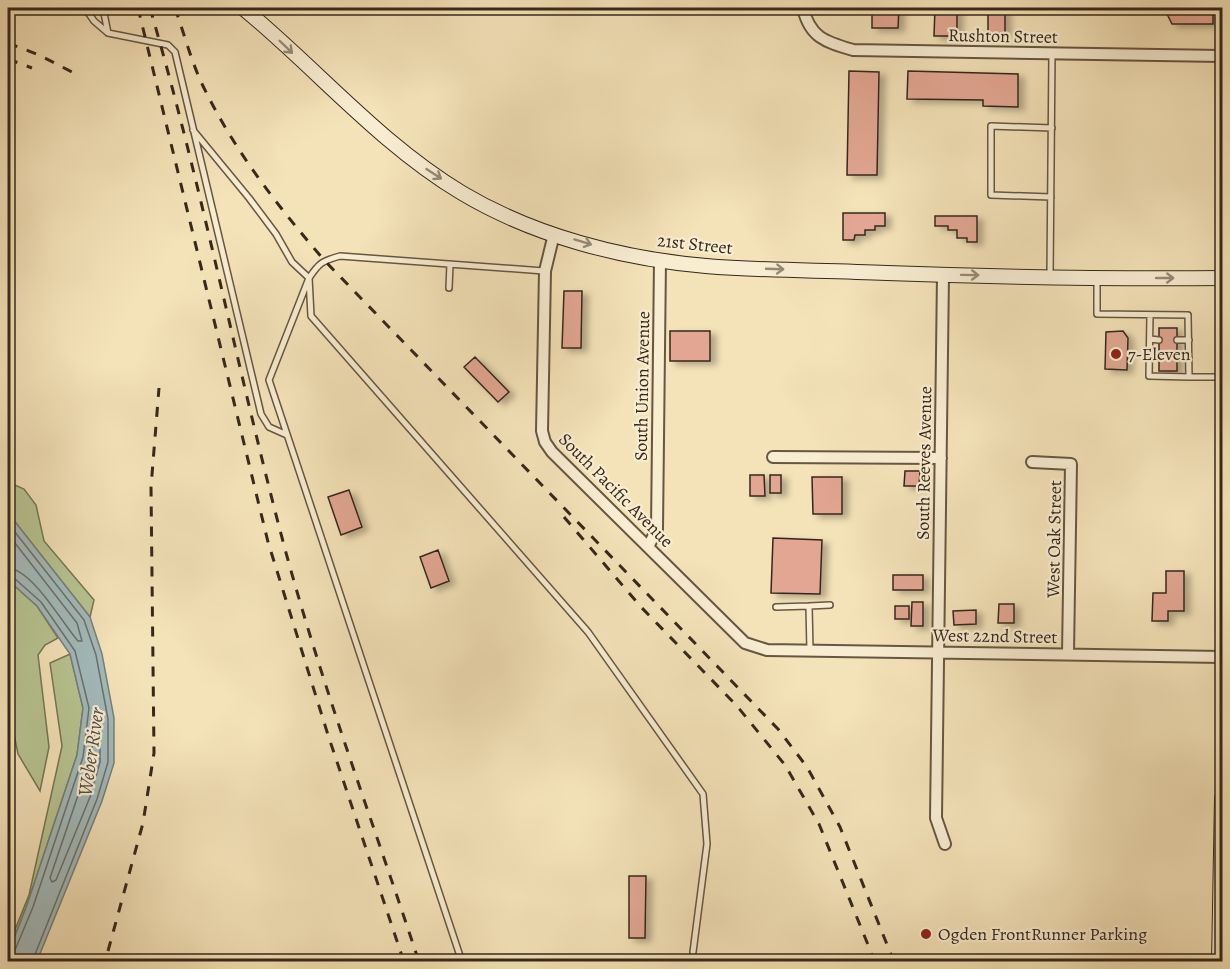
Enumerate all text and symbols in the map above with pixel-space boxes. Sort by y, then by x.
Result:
street label: Rushton Street [948,23,1058,49]
one-way arrow [279,39,294,54]
one-way arrow [425,168,442,180]
street label: 21st Street [656,228,734,260]
one-way arrow [573,237,592,248]
one-way arrow [765,263,785,274]
one-way arrow [960,269,980,281]
one-way arrow [1155,272,1175,284]
street label: South Union Avenue [629,311,655,461]
place label: 7-Eleven [1128,342,1191,366]
marker: 7-Eleven [1109,347,1123,361]
street label: South Reeves Avenue [911,386,937,540]
street label: South Pacific Avenue [553,427,679,553]
street label: West Oak Street [1041,480,1067,599]
street label: West 22nd Street [931,623,1058,649]
water label: Weber River [71,705,111,798]
place label: Ogden FrontRunner Parking [938,922,1147,946]
marker: Ogden FrontRunner Parking [919,927,933,941]

